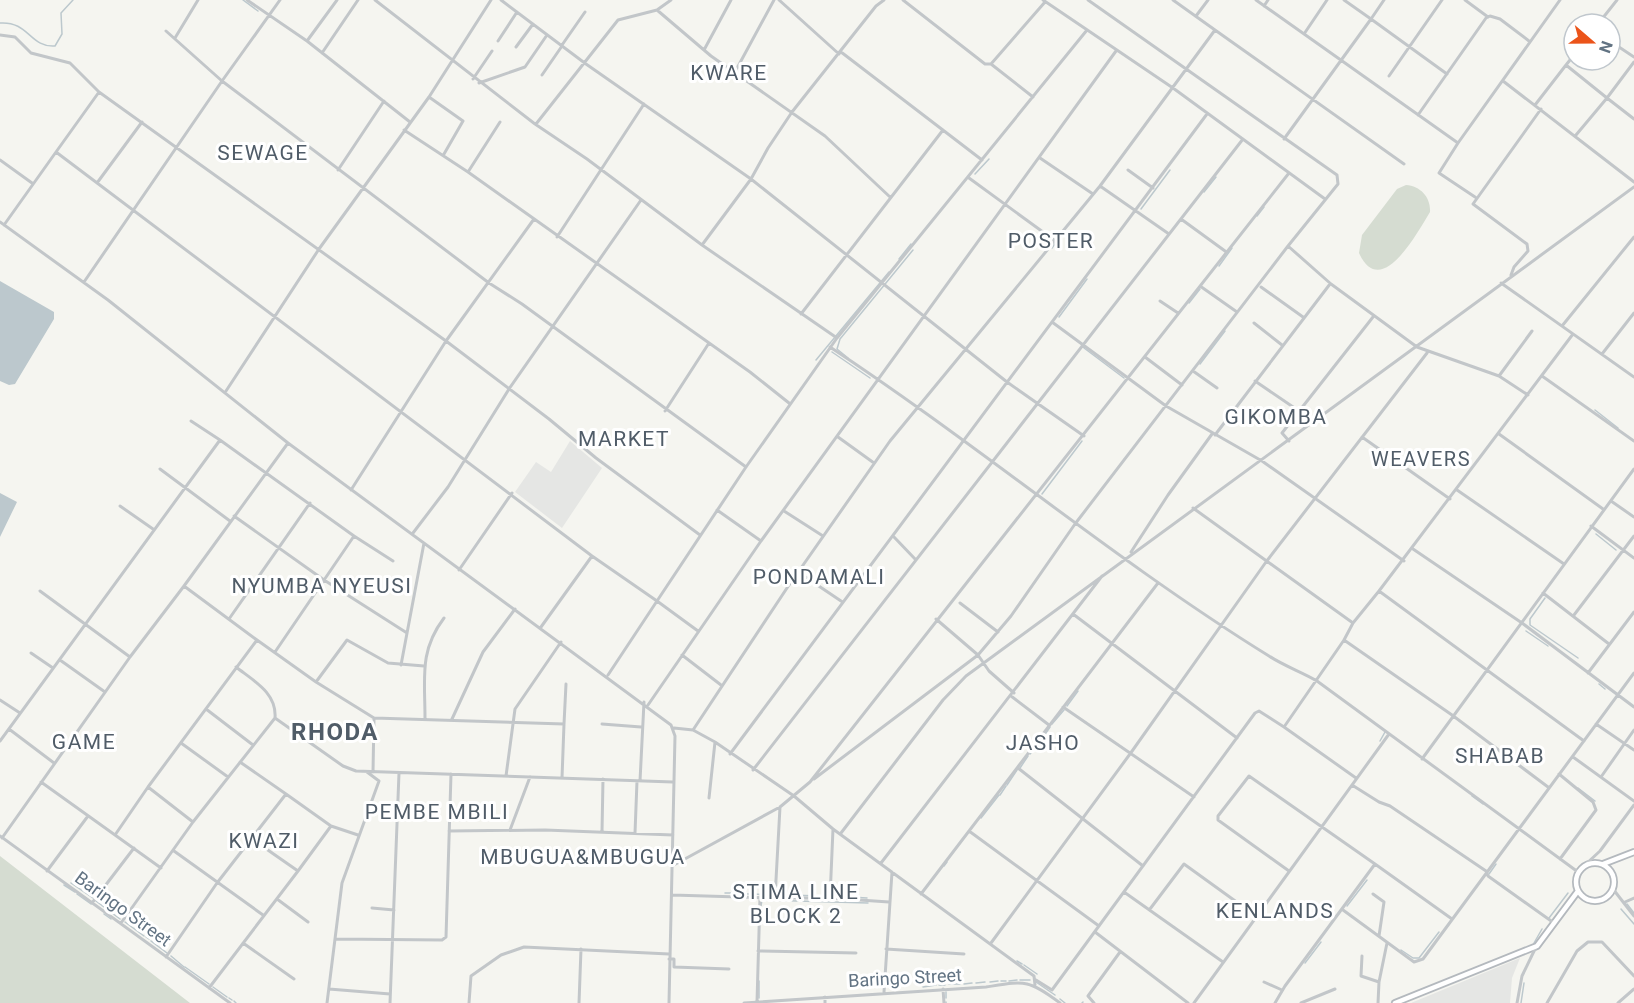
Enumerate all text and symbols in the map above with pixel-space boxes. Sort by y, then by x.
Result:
north arrow [1562,12,1622,72]
text: N [1595,38,1616,56]
district label: KWARE [690,61,768,85]
district label: SEWAGE [217,141,309,165]
district label: POSTER [1008,229,1094,253]
district label: GIKOMBA [1225,405,1327,429]
district label: MARKET [578,427,670,451]
district label: WEAVERS [1371,447,1471,471]
district label: PONDAMALI [753,565,885,589]
district label: NYUMBA NYEUSI [232,574,412,598]
district label: RHODA [291,718,379,746]
district label: GAME [52,730,116,754]
district label: JASHO [1006,731,1080,755]
district label: SHABAB [1455,744,1545,768]
district label: PEMBE MBILI [365,800,509,824]
district label: KWAZI [229,829,299,853]
district label: MBUGUA&MBUGUA [480,845,686,869]
street label: Baringo Street [71,867,176,951]
district label: STIMA LINE BLOCK 2 [732,880,860,928]
district label: KENLANDS [1216,899,1334,923]
street label: Baringo Street [848,964,962,991]

